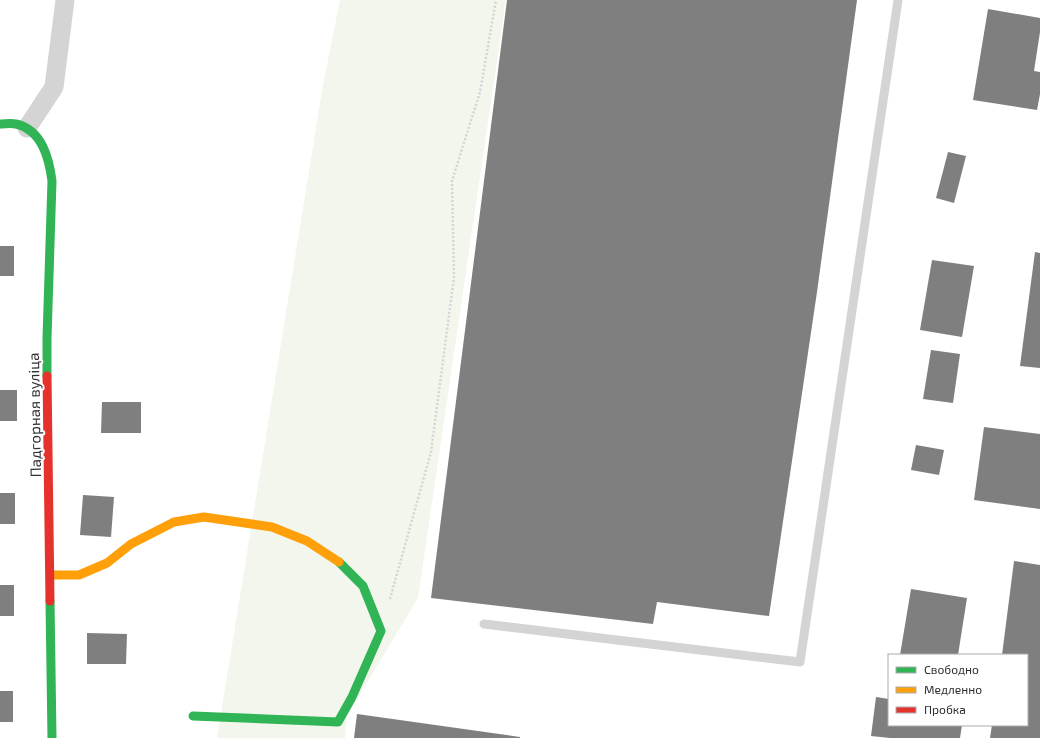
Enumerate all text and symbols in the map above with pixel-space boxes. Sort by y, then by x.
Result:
street label: Падгорная вуліца [24,352,45,478]
legend [888,654,1028,726]
text: Свободно [924,662,979,676]
text: Медленно [924,682,982,696]
text: Пробка [924,702,966,716]

